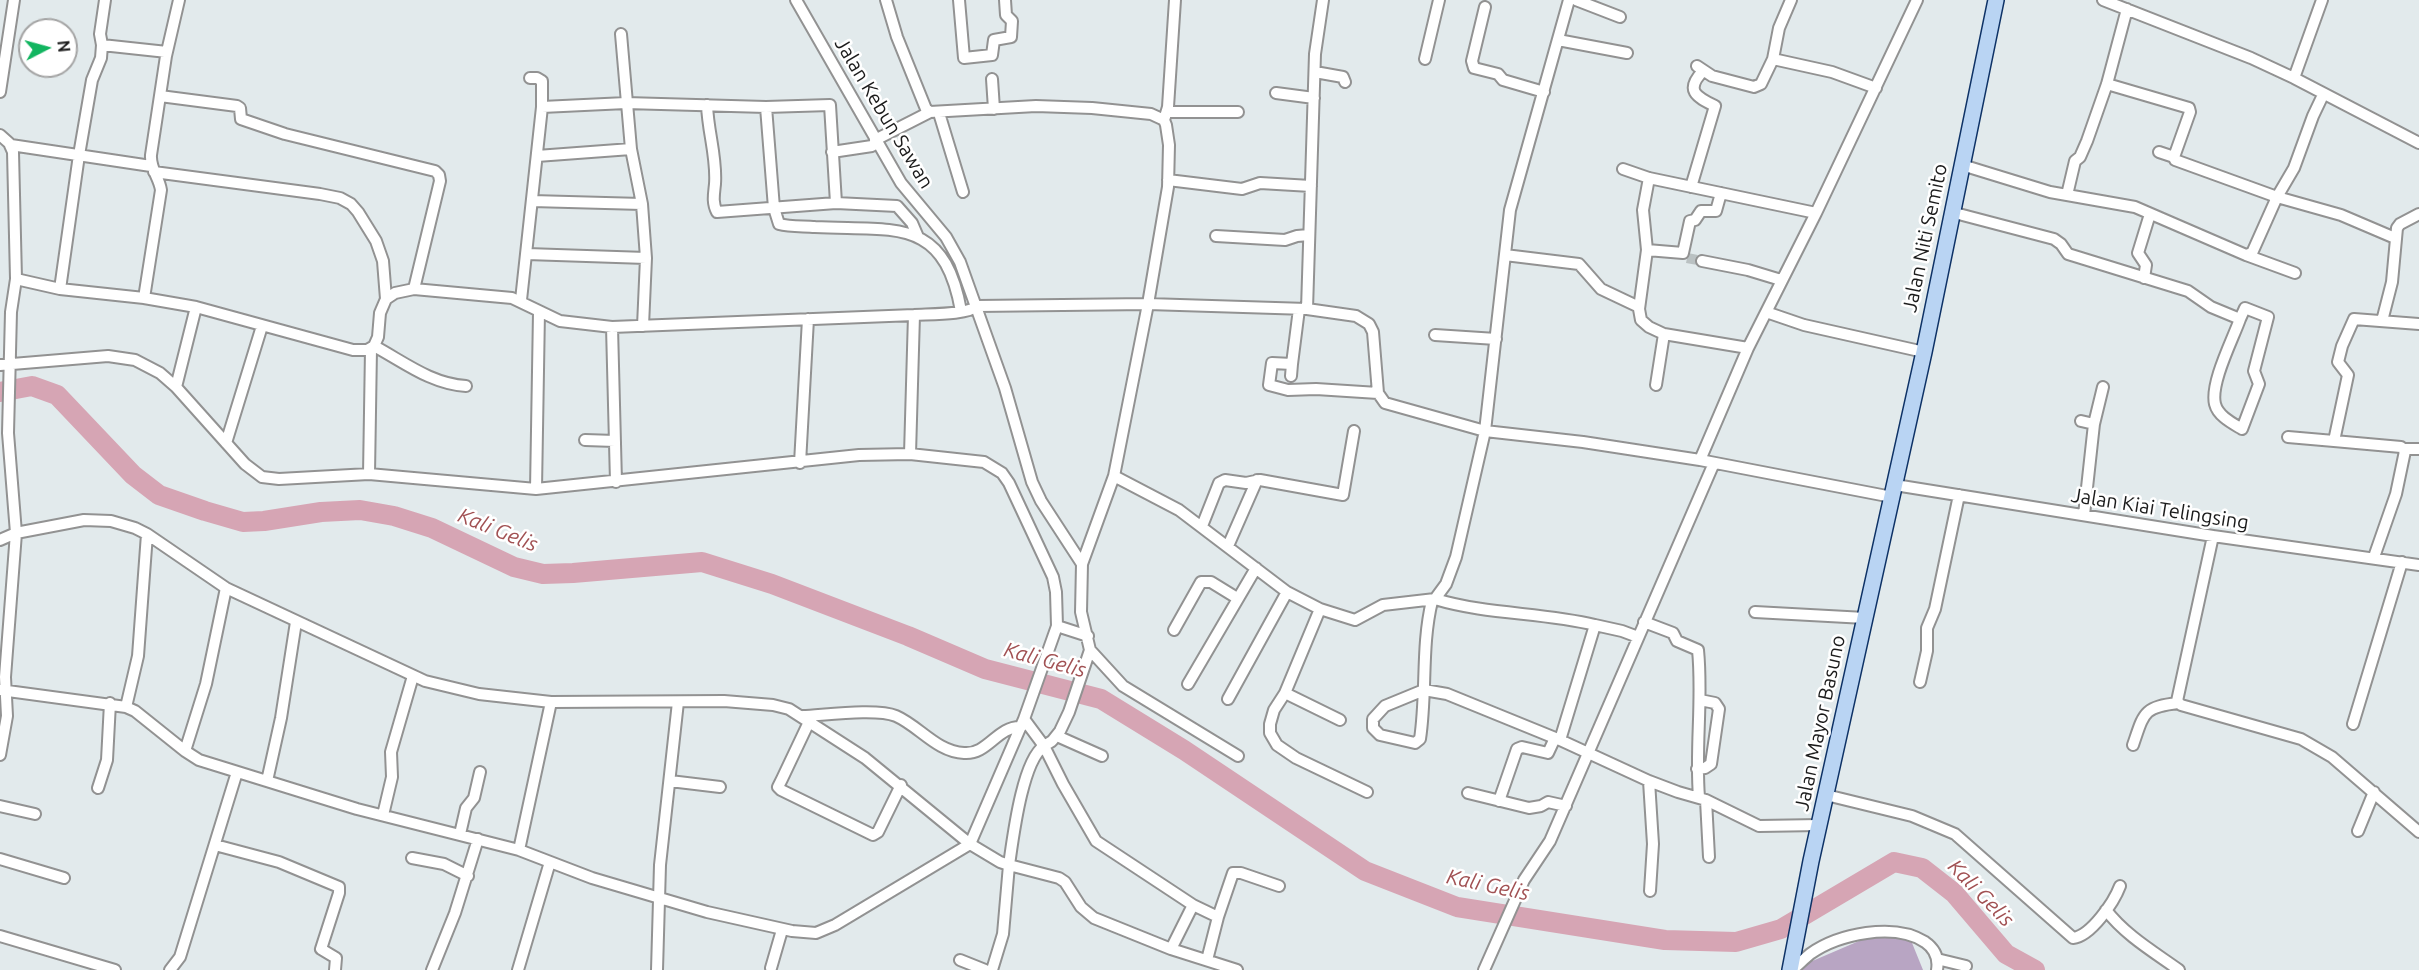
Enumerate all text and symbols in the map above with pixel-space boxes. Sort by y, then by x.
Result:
north arrow [18,18,78,78]
street label: Jalan Kebun Sawan [829,33,939,193]
text: N [54,39,73,53]
street label: Jalan Niti Semito [1898,162,1952,314]
street label: Jalan Kiai Telingsing [2069,483,2251,535]
water label: Kali Gelis [454,503,542,557]
street label: Jalan Mayor Basuno [1790,633,1850,813]
water label: Kali Gelis [1001,637,1089,683]
water label: Kali Gelis [1943,854,2019,932]
water label: Kali Gelis [1444,864,1532,906]

